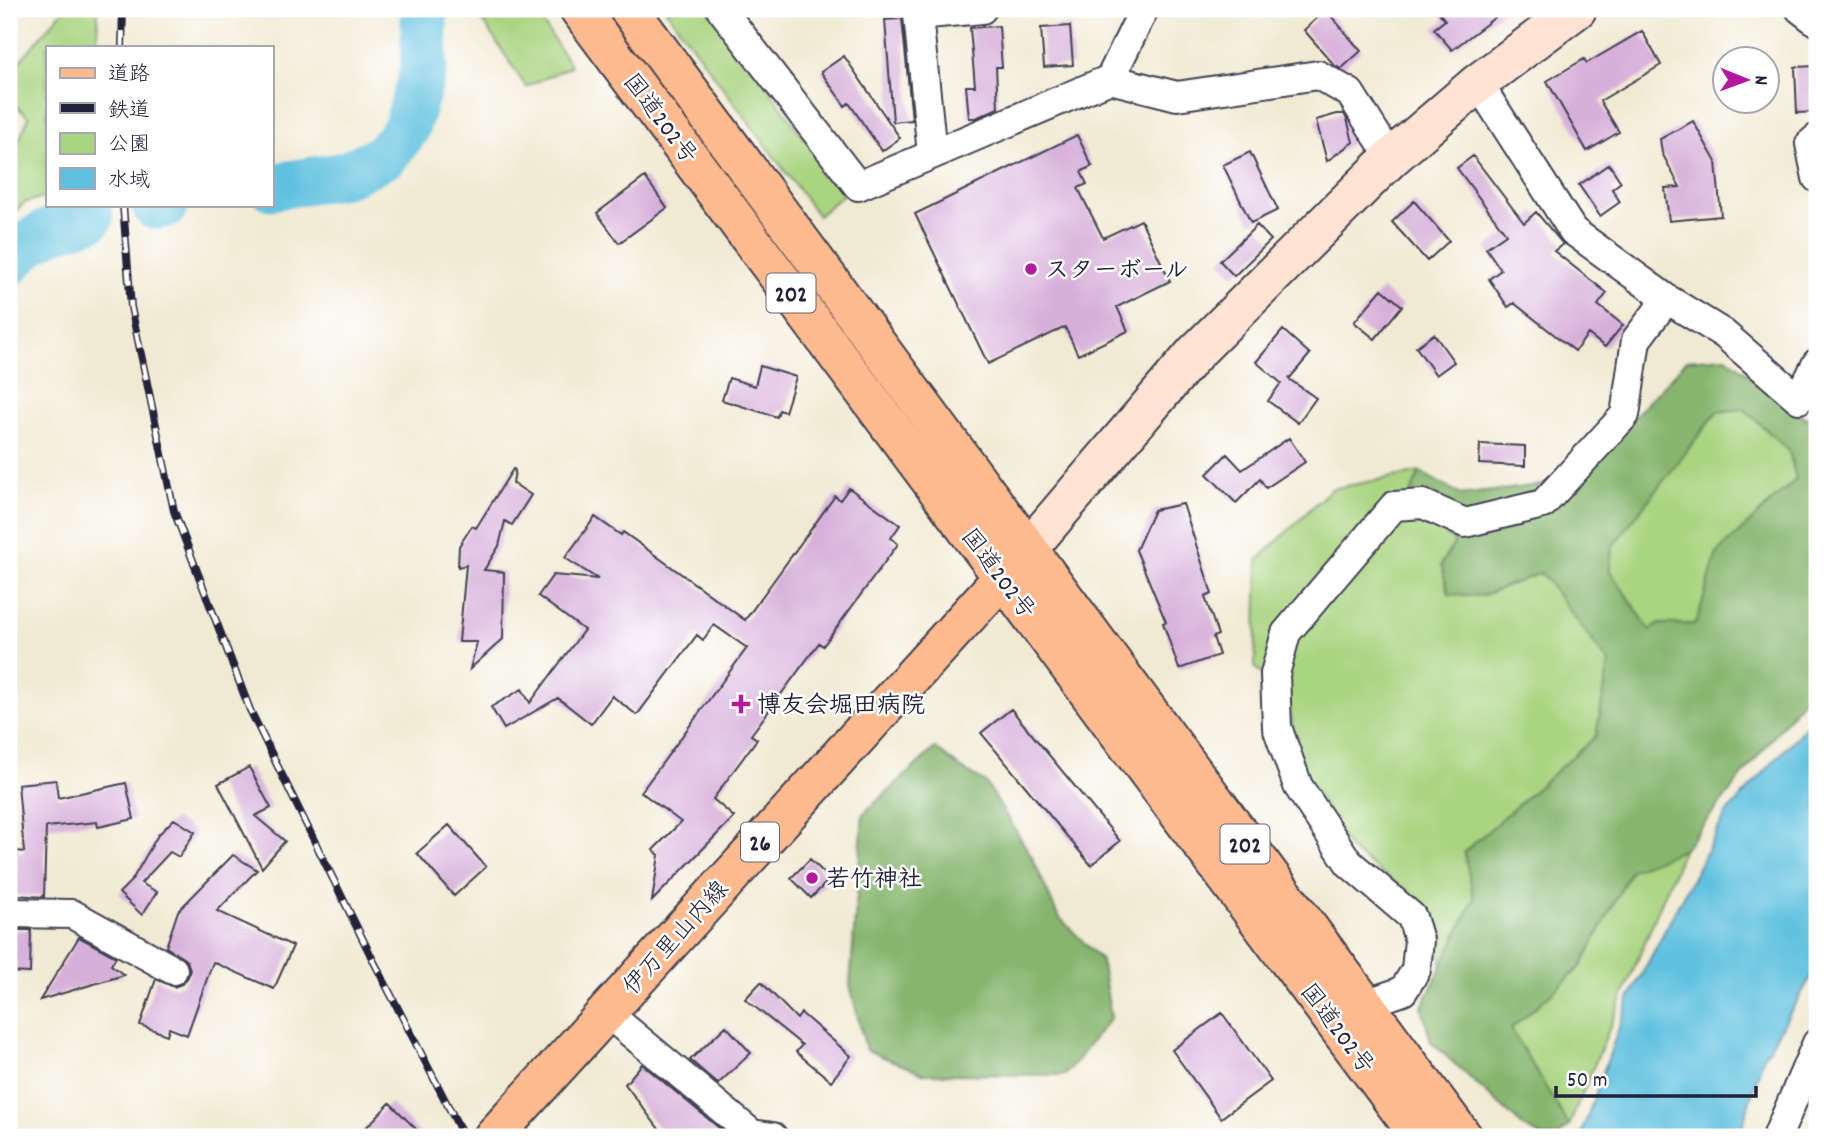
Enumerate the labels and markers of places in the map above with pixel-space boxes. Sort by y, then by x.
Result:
place label: スターボール [1045,255,1189,289]
marker: スターボール [1023,261,1039,277]
place label: 博友会堀田病院 [757,690,925,724]
marker: 博友会堀田病院 [731,694,751,714]
place label: 若竹神社 [826,864,922,898]
marker: 若竹神社 [804,870,820,886]

